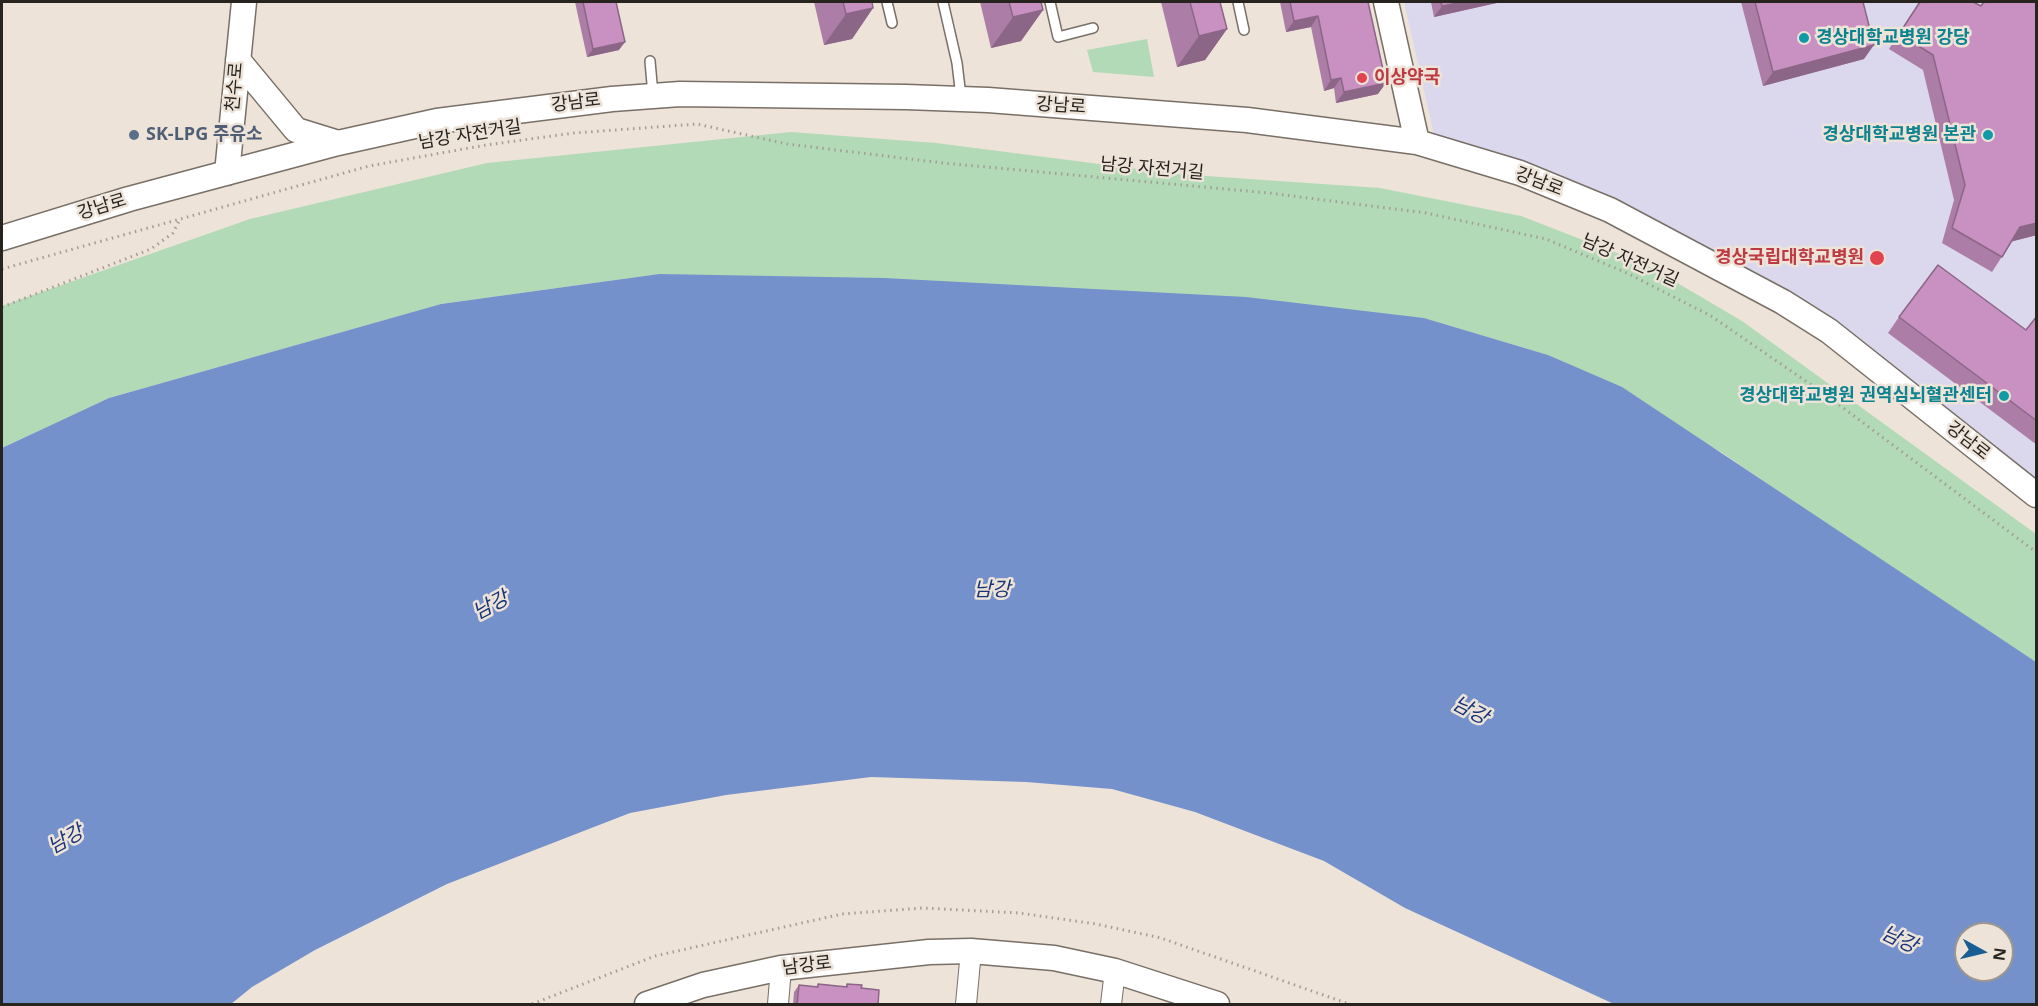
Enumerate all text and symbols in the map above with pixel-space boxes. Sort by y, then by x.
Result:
place label: 경상대학교병원 강당 [1816,27,1970,49]
marker: 경상대학교병원 강당 [1797,31,1811,45]
street label: 천수로 [222,61,248,113]
place label: 이상약국 [1374,67,1440,89]
marker: 이상약국 [1355,71,1369,85]
street label: 강남로 [550,89,602,117]
street label: 강남로 [1035,93,1087,119]
street label: 남강 자전거길 [417,116,523,154]
place label: SK-LPG 주유소 [146,124,263,146]
place label: 경상대학교병원 본관 [1822,124,1976,146]
marker: SK-LPG 주유소 [127,128,141,142]
marker: 경상대학교병원 본관 [1981,128,1995,142]
street label: 남강 자전거길 [1099,154,1205,184]
street label: 강남로 [1512,163,1566,201]
street label: 강남로 [75,189,129,225]
street label: 남강 자전거길 [1578,230,1682,292]
place label: 경상국립대학교병원 [1715,247,1864,269]
marker: 경상국립대학교병원 [1868,249,1886,267]
place label: 경상대학교병원 권역심뇌혈관센터 [1739,385,1992,407]
marker: 경상대학교병원 권역심뇌혈관센터 [1997,389,2011,403]
street label: 강남로 [1942,417,1994,465]
water label: 남강 [974,578,1010,602]
water label: 남강 [469,587,513,625]
water label: 남강 [1448,692,1492,730]
water label: 남강 [44,821,88,859]
water label: 남강 [1877,921,1921,959]
north arrow [1954,922,2014,982]
text: N [1988,946,2012,962]
street label: 남강로 [781,952,833,980]

